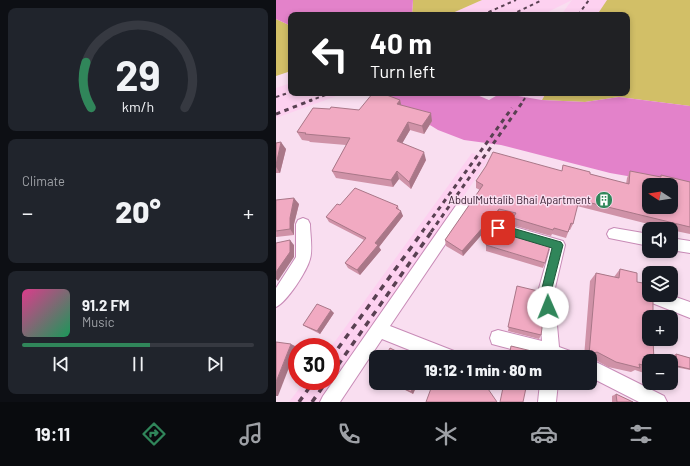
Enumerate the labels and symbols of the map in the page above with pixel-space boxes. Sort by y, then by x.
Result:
north arrow [642,178,678,214]
building icon: AbdulMuttalib Bhai Apartment [594,190,614,210]
place label: AbdulMuttalib Bhai Apartment [448,193,591,206]
pin [481,211,515,245]
position arrow [527,286,569,328]
speed limit sign: 30 [288,338,340,390]

